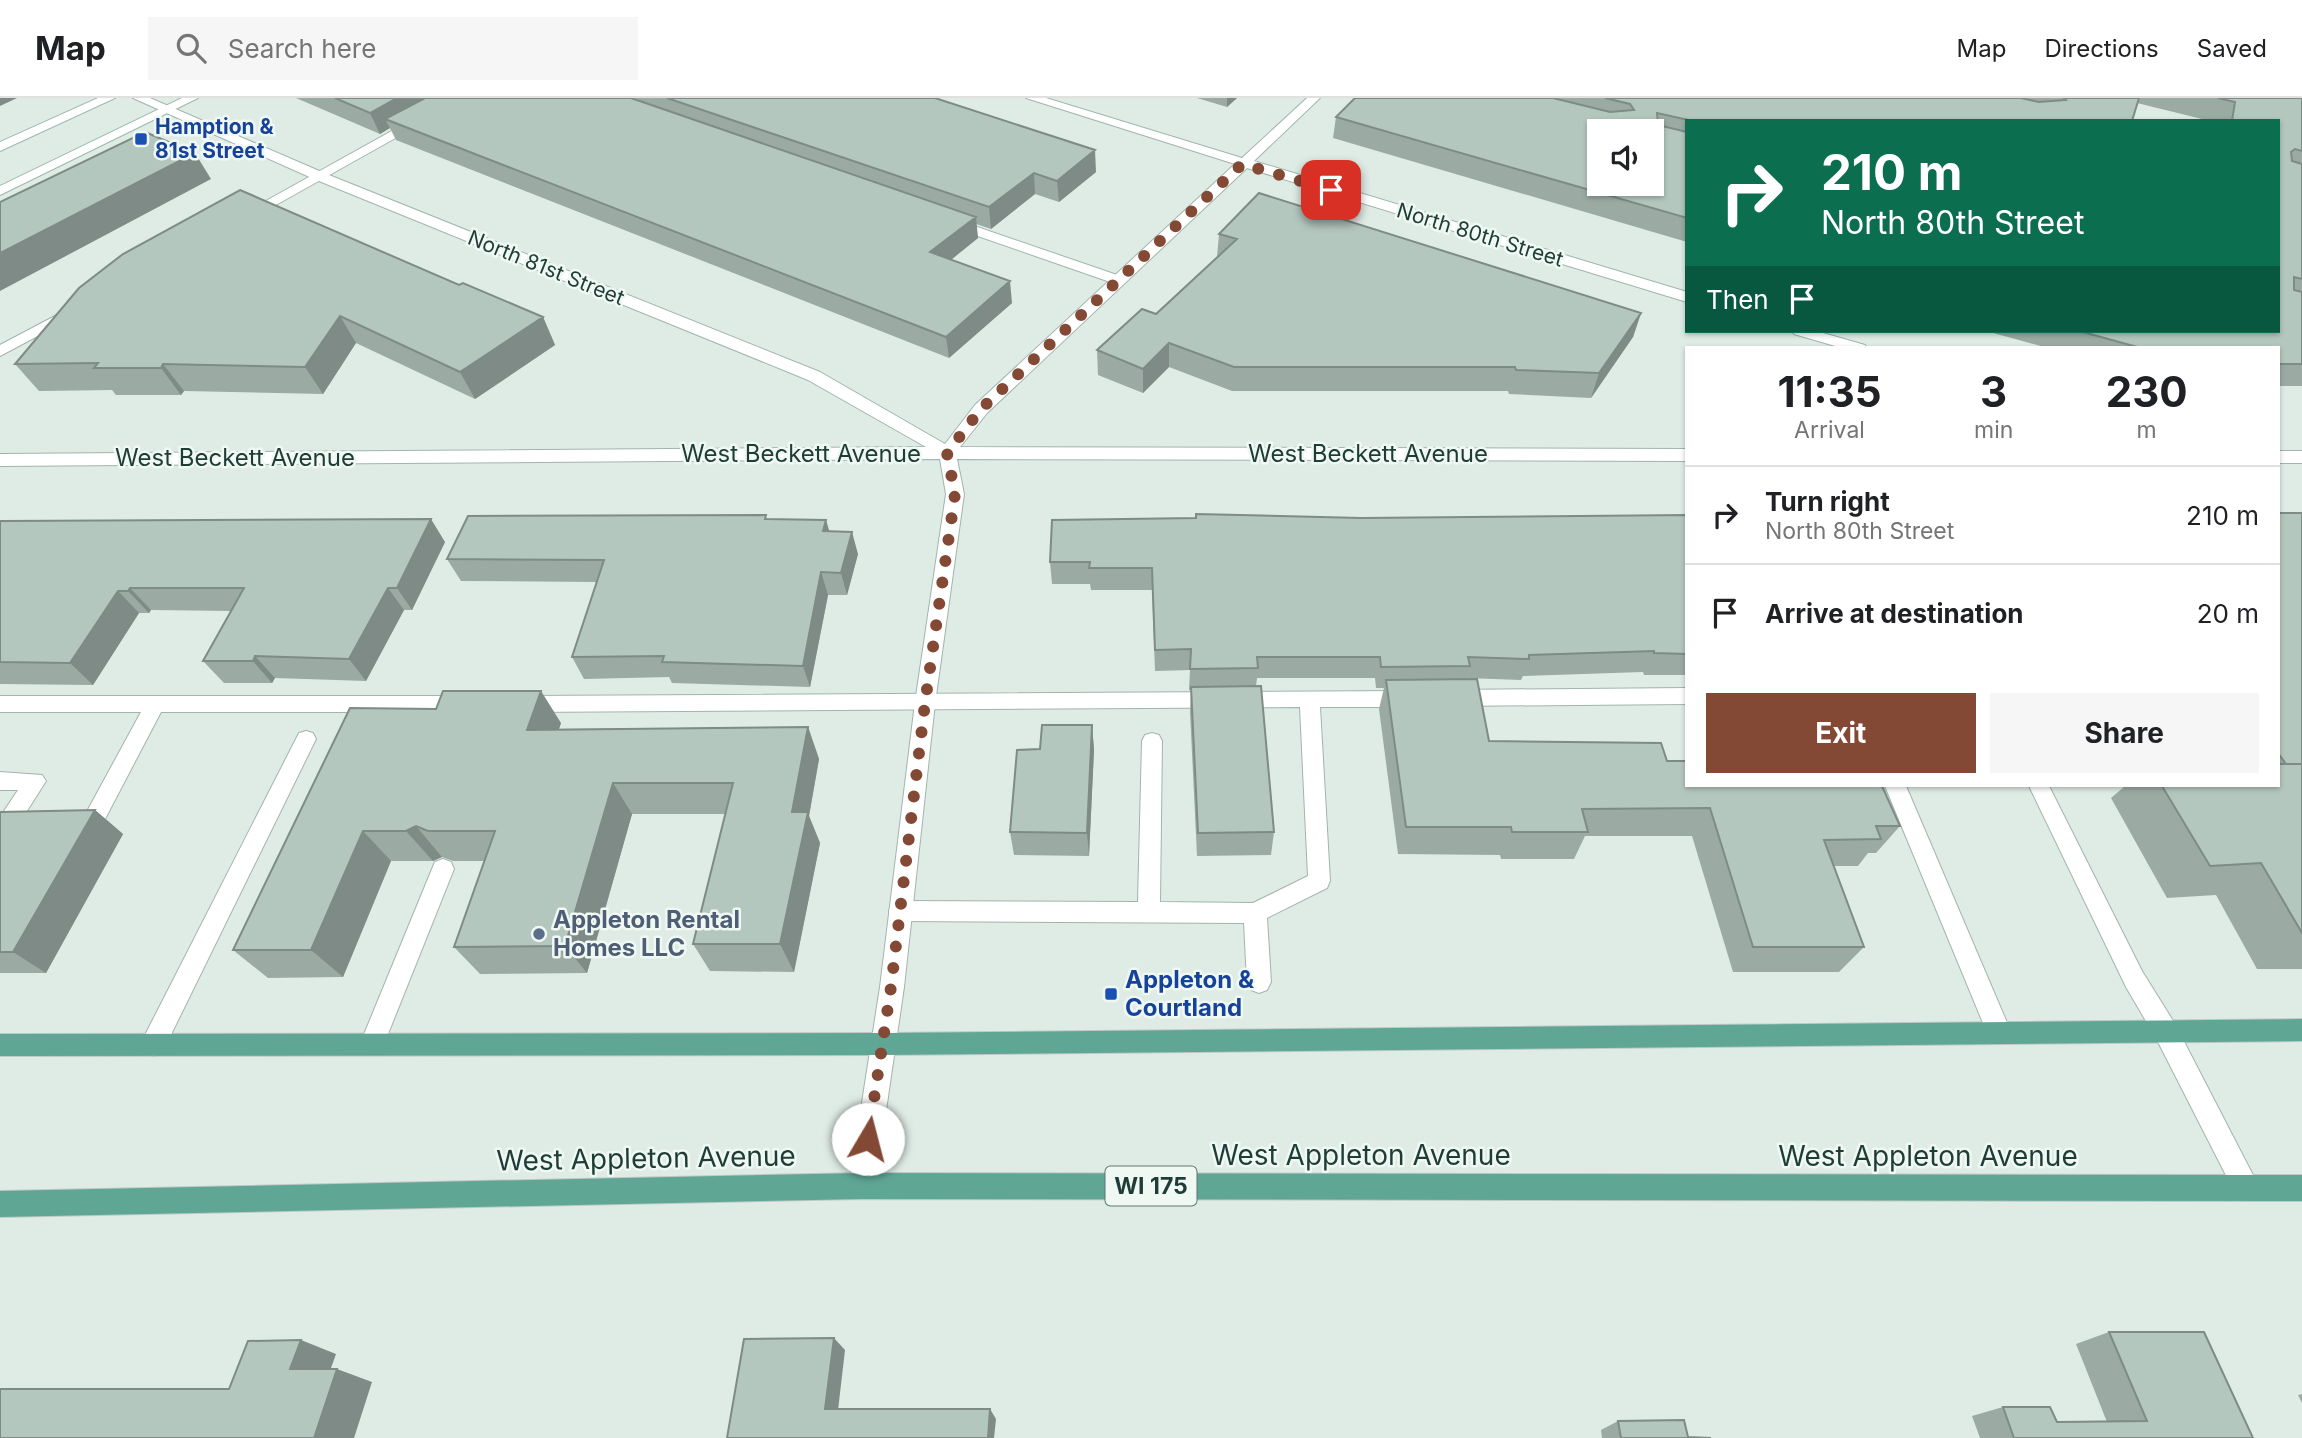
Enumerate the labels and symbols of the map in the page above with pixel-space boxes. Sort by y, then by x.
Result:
place label: Hamption & 81st Street [155,114,275,163]
marker: Hamption & 81st Street [133,131,149,147]
pin [1301,160,1361,220]
street label: North 80th Street [1394,197,1567,272]
street label: North 81st Street [464,225,628,310]
street label: West Beckett Avenue [681,439,921,468]
street label: West Beckett Avenue [1248,439,1488,468]
street label: West Beckett Avenue [115,443,355,472]
place label: Appleton Rental Homes LLC [553,905,740,962]
marker: Appleton Rental Homes LLC [531,926,547,942]
place label: Appleton & Courtland [1125,965,1255,1022]
marker: Appleton & Courtland [1103,986,1119,1002]
position arrow [831,1102,905,1176]
street label: West Appleton Avenue [496,1138,796,1178]
street label: West Appleton Avenue [1211,1138,1511,1172]
street label: West Appleton Avenue [1778,1139,2078,1173]
road number: WI 175 [1106,1166,1196,1205]

